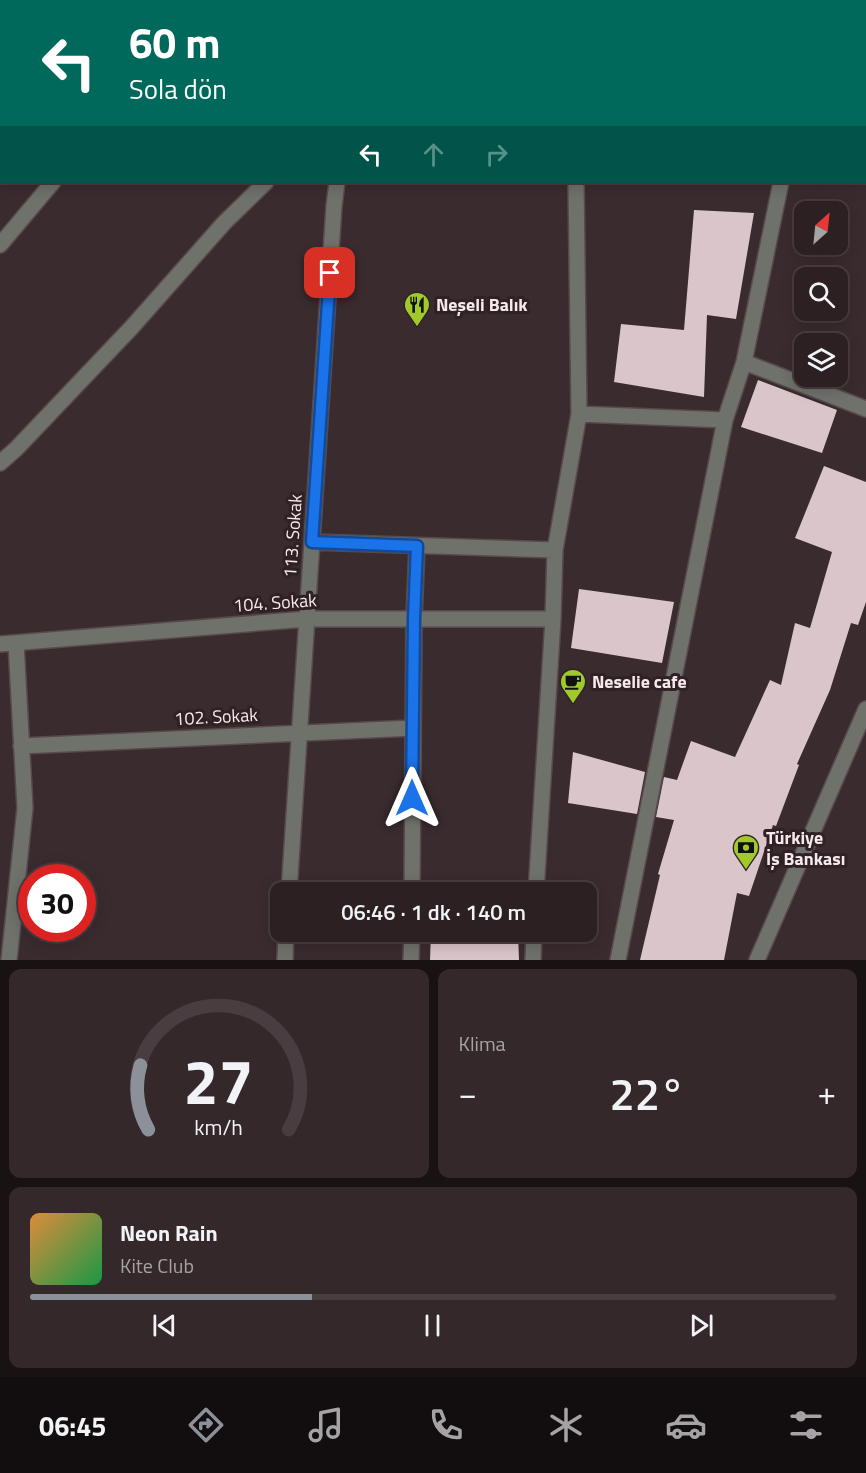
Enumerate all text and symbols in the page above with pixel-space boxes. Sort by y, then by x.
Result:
text: 60 m [129,10,221,74]
icon: left [30,24,108,102]
text: Sola dön [129,68,227,109]
icon: left [354,138,387,171]
icon: ahead [417,138,450,171]
icon: right [480,138,513,171]
north arrow [794,201,848,255]
map controls [794,201,848,387]
pin [304,247,355,298]
icon: arrive [313,256,346,289]
button: search [794,267,848,321]
restaurant icon: Neşeli Balık [402,290,432,328]
place label: Neşeli Balık [436,291,528,318]
button: layers [794,333,848,387]
street label: 113. Sokak [276,493,309,579]
street label: 104. Sokak [232,586,318,619]
cafe icon: Neselie cafe [558,667,588,705]
place label: Neselie cafe [592,668,687,695]
street label: 102. Sokak [174,701,259,732]
position arrow [380,766,444,830]
place label: Türkiye İş Bankası [766,824,845,872]
bank icon: Türkiye İş Bankası [731,833,761,871]
speed limit sign: 30 [18,864,96,942]
text: 06:46 · 1 dk · 140 m [341,895,526,929]
text: Klima [459,1028,506,1059]
text: 27 [184,1033,254,1128]
text: 22° [609,1059,685,1127]
text: − [459,1068,477,1118]
text: + [818,1068,836,1118]
text: km/h [194,1112,243,1144]
text: Neon Rain [120,1216,218,1250]
text: Kite Club [120,1250,194,1281]
icon: previous [148,1309,181,1342]
icon: pause [416,1309,449,1342]
icon: next [685,1309,718,1342]
icon: directions [185,1404,227,1446]
icon: music [305,1404,347,1446]
icon: phone [425,1404,467,1446]
icon: climate [545,1404,587,1446]
icon: car [665,1404,707,1446]
icon: filters [785,1404,827,1446]
text: 06:45 [39,1405,106,1446]

